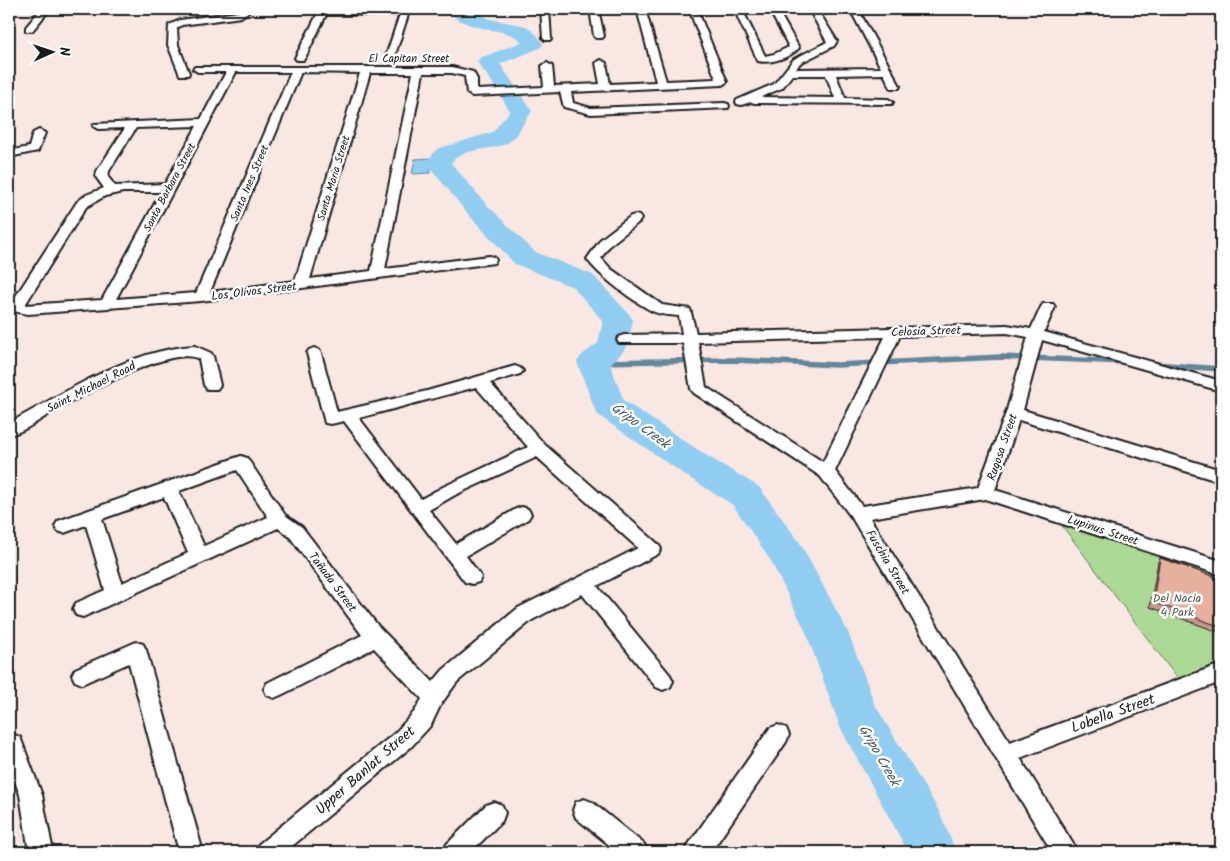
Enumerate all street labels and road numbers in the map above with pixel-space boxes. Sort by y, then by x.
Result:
street label: El Capitan Street [369,50,450,68]
street label: Santa Maria Street [312,133,356,223]
street label: Santa Barbara Street [139,139,201,235]
street label: Santa Ines Street [226,141,274,225]
street label: Los Olivos Street [210,277,298,306]
street label: Celosia Street [891,321,962,342]
street label: Saint Michael Road [43,356,140,418]
street label: Rugosa Street [982,411,1023,483]
street label: Lupinus Street [1065,510,1141,551]
street label: Fuschia Street [861,526,915,599]
street label: Tañada Street [304,548,362,617]
street label: Lobella Street [1068,688,1159,740]
street label: Upper Banlat Street [310,720,421,821]

